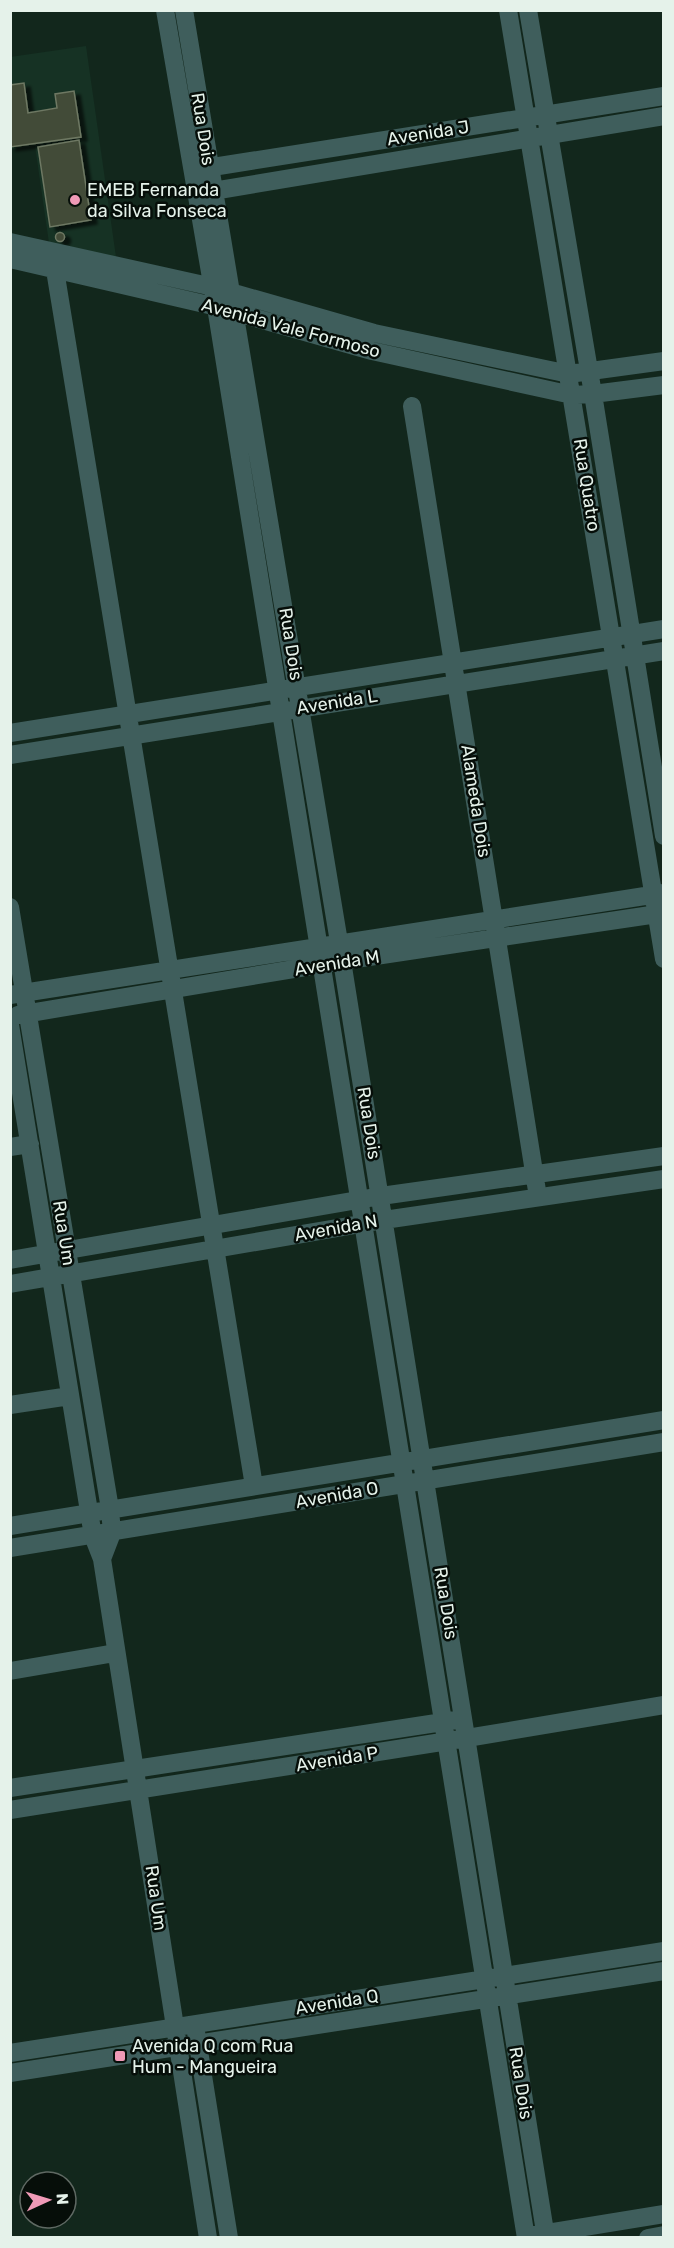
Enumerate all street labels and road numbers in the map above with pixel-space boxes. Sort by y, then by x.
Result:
street label: Rua Dois [186,91,220,167]
street label: Avenida J [385,116,471,150]
street label: Avenida Vale Formoso [199,294,383,362]
street label: Rua Quatro [569,437,605,533]
street label: Rua Dois [274,606,308,682]
street label: Avenida L [295,685,379,719]
street label: Alameda Dois [456,743,496,859]
street label: Avenida M [293,945,381,981]
street label: Rua Dois [352,1085,386,1161]
street label: Rua Um [48,1199,80,1267]
street label: Avenida N [293,1210,379,1246]
street label: Avenida O [294,1477,380,1513]
street label: Rua Dois [429,1565,463,1641]
street label: Avenida P [294,1742,380,1776]
street label: Rua Um [141,1864,171,1932]
street label: Avenida Q [294,1985,380,2019]
street label: Rua Dois [504,2045,538,2121]

